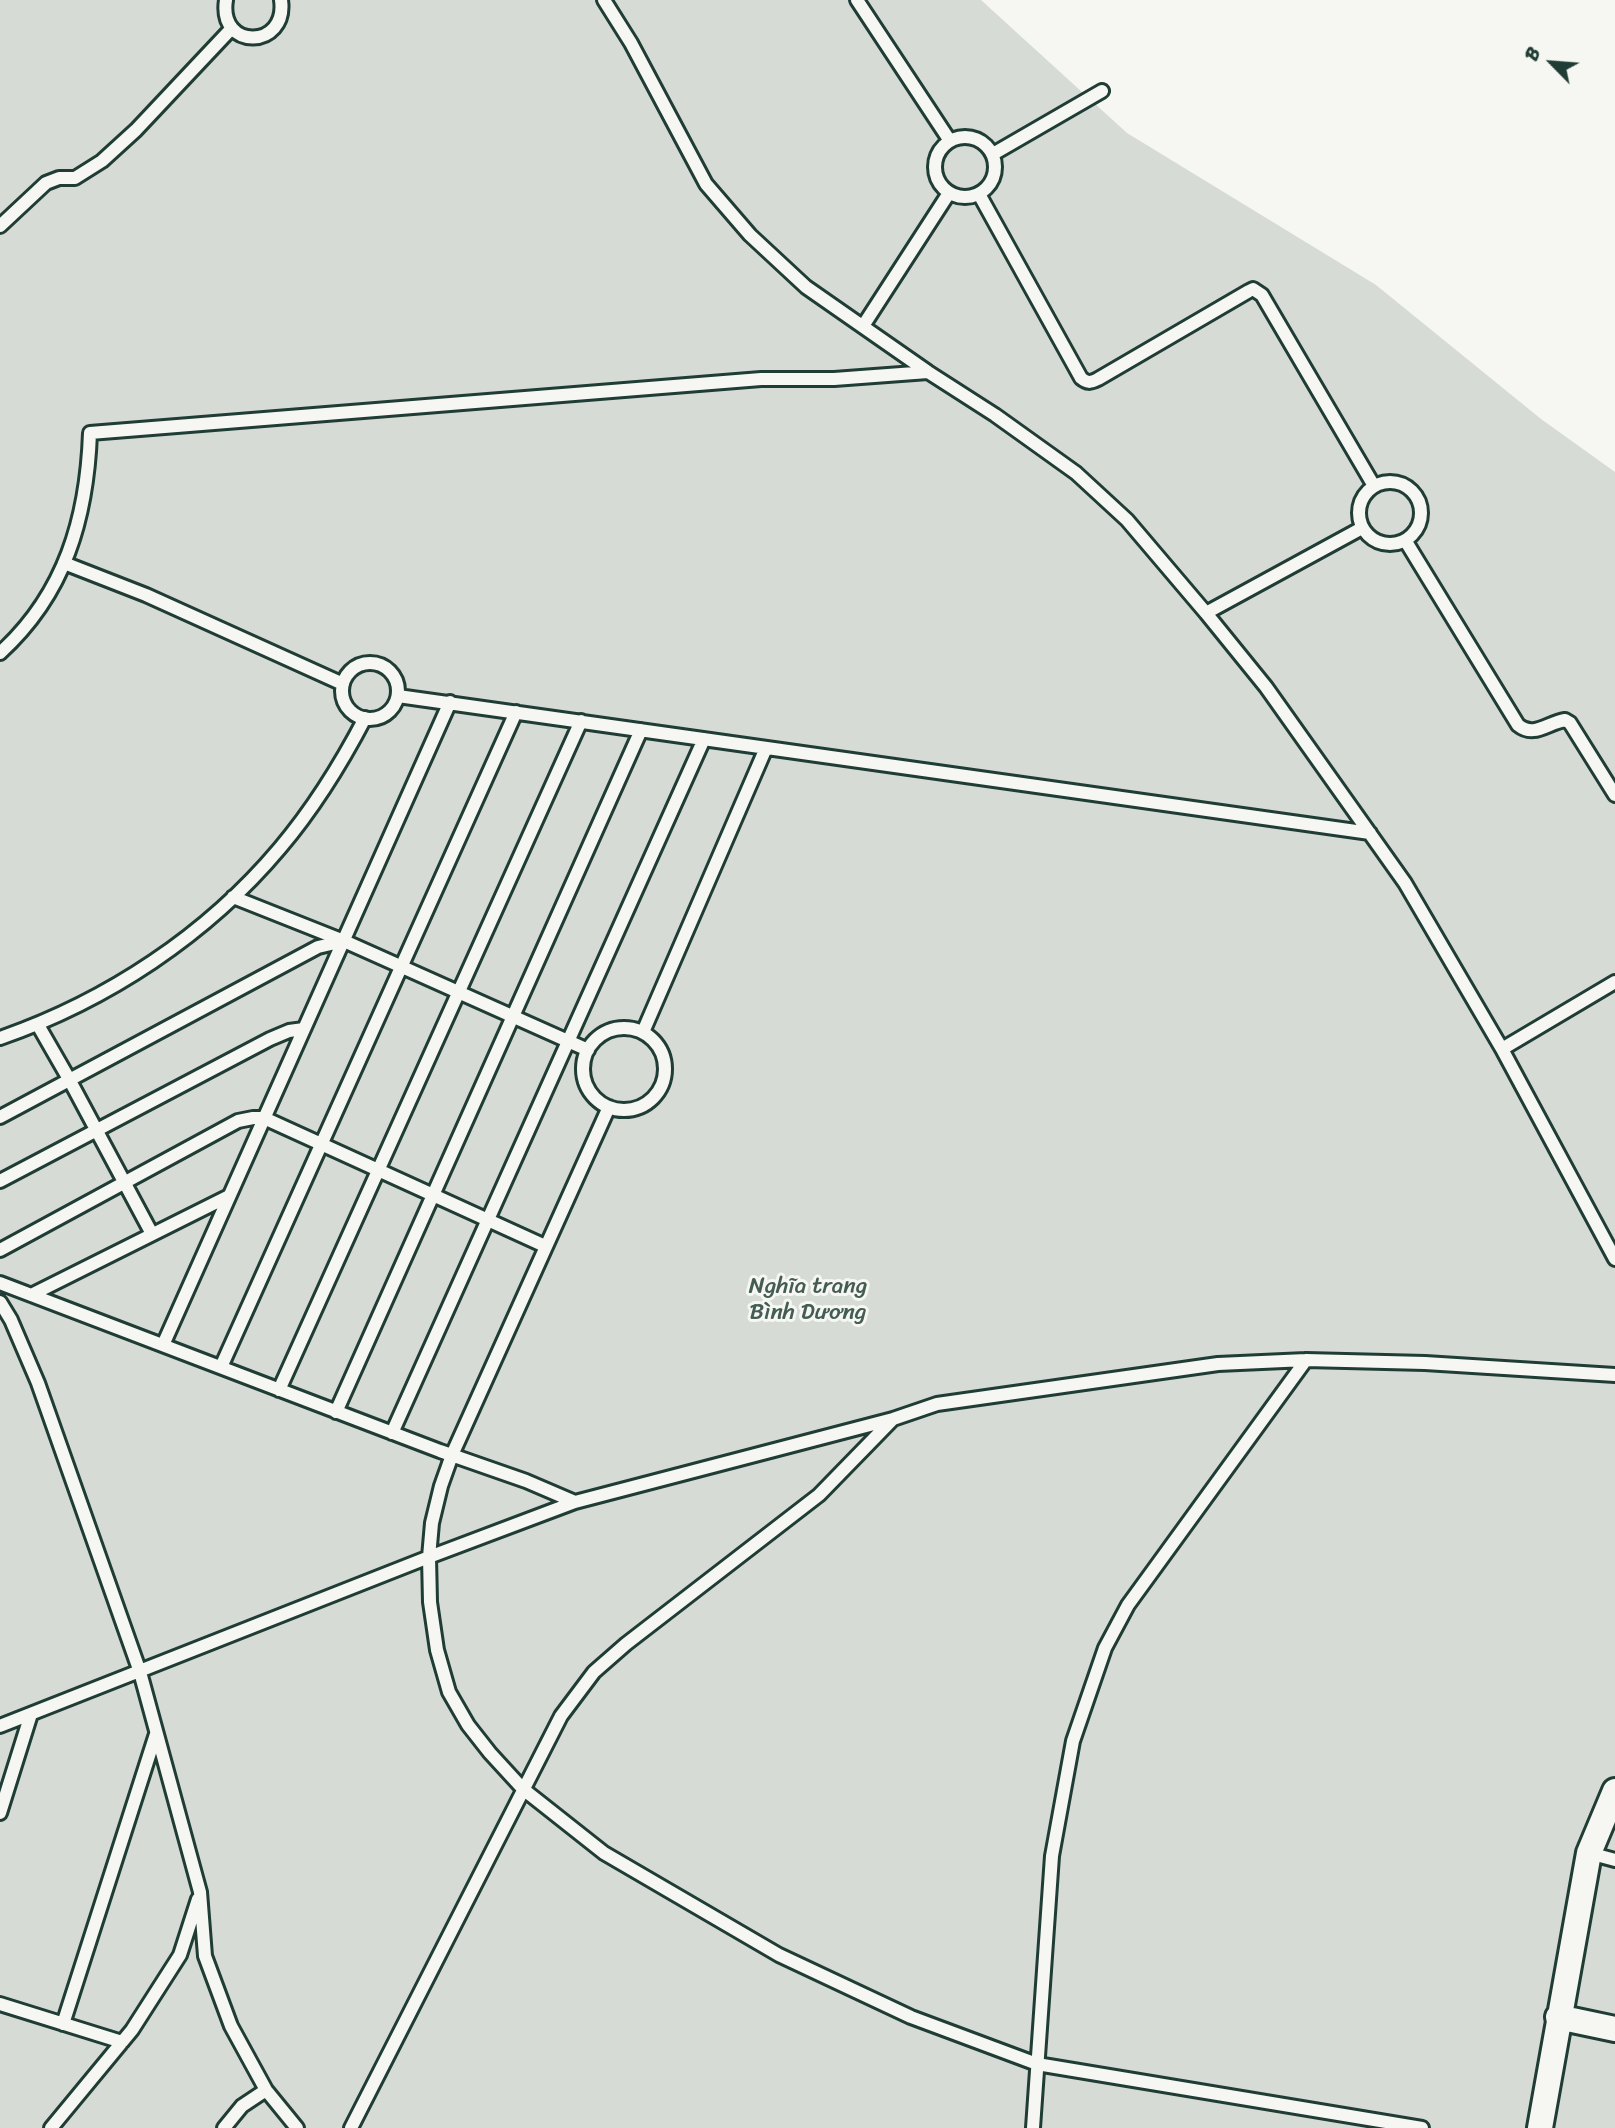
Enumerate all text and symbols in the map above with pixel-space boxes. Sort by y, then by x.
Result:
north arrow [1517,28,1587,98]
text: B [1515,42,1550,66]
park label: Nghĩa trang Bình Dương [749,1273,867,1327]

